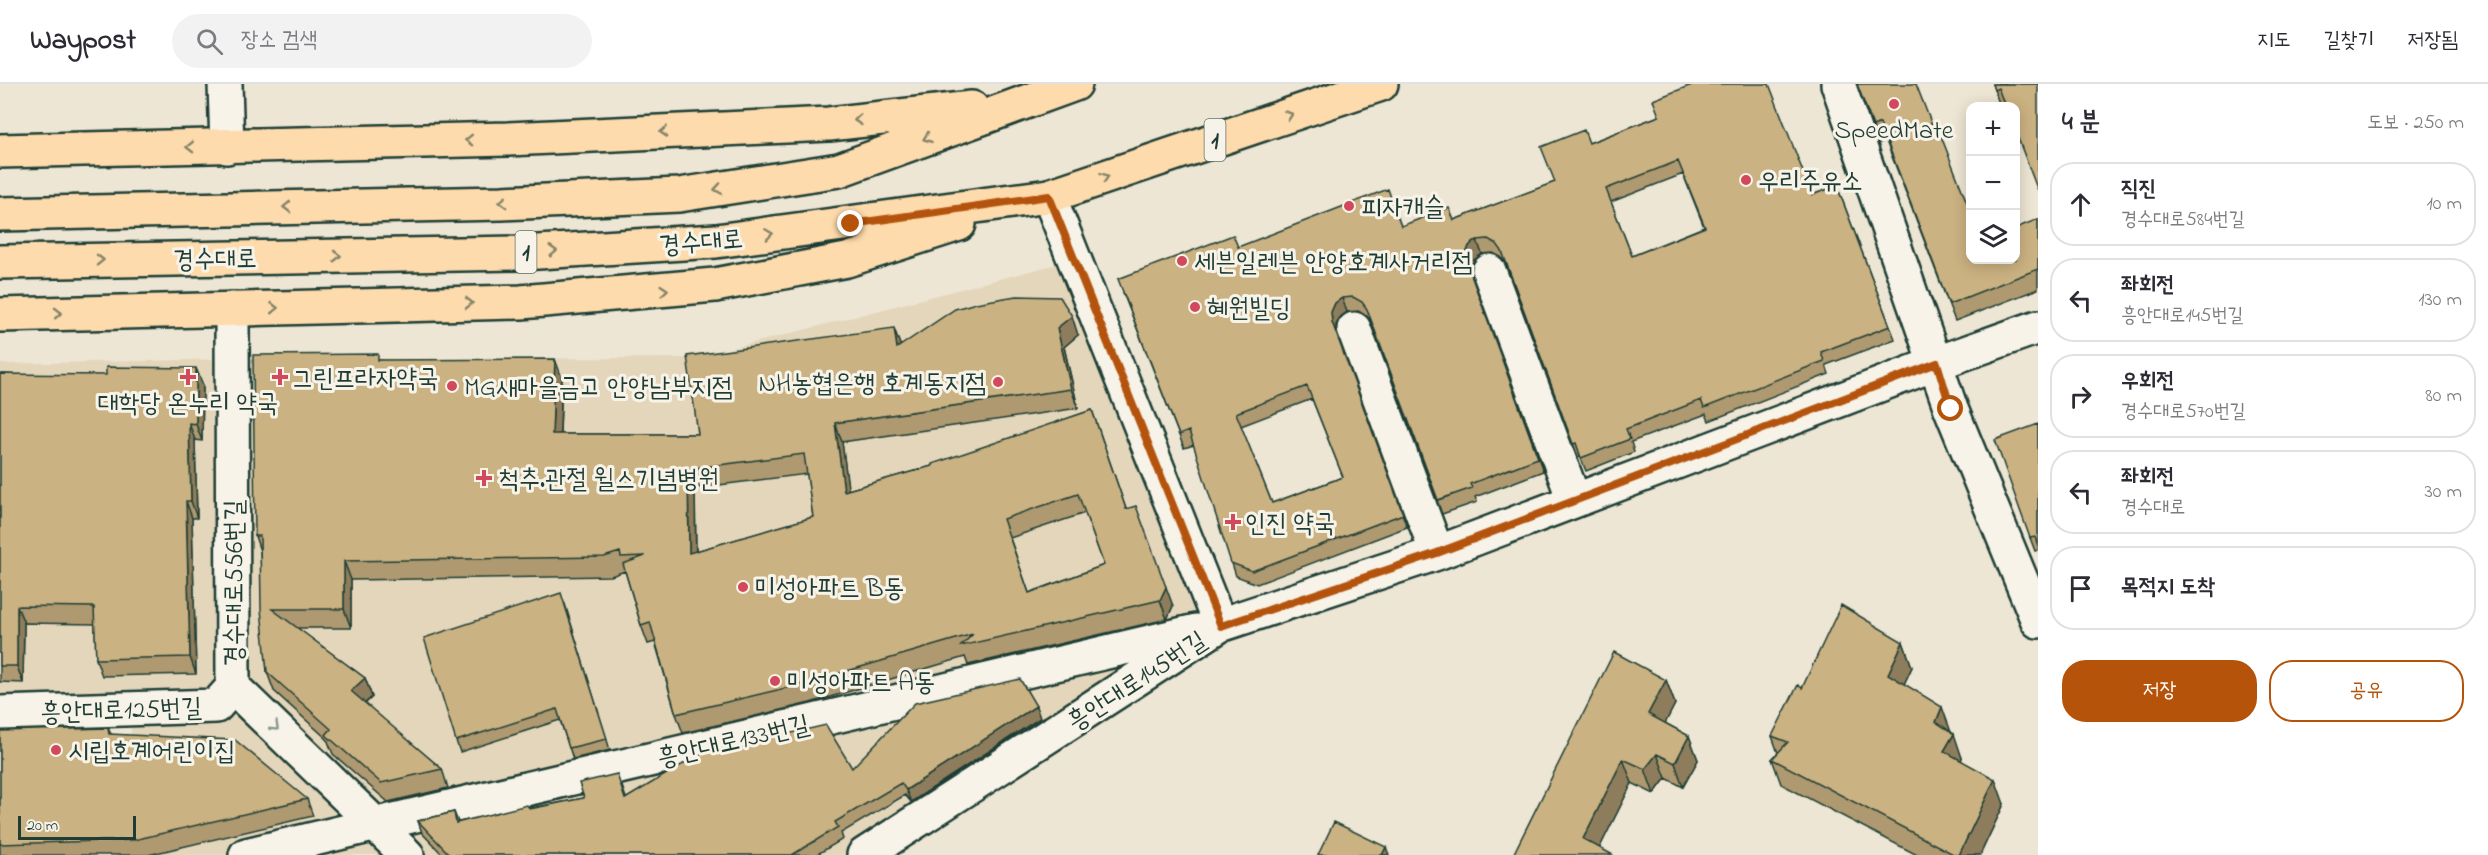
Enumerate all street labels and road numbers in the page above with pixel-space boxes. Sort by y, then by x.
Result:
road number: 1 [1204,119,1226,161]
street label: 경수대로 [658,221,745,267]
road number: 1 [516,231,536,273]
street label: 경수대로 [173,241,257,281]
street label: 경수대로556번길 [217,500,255,666]
street label: 흥안대로145번길 [1060,623,1215,742]
street label: 흥안대로125번길 [40,690,203,734]
street label: 흥안대로133번길 [654,707,814,779]

